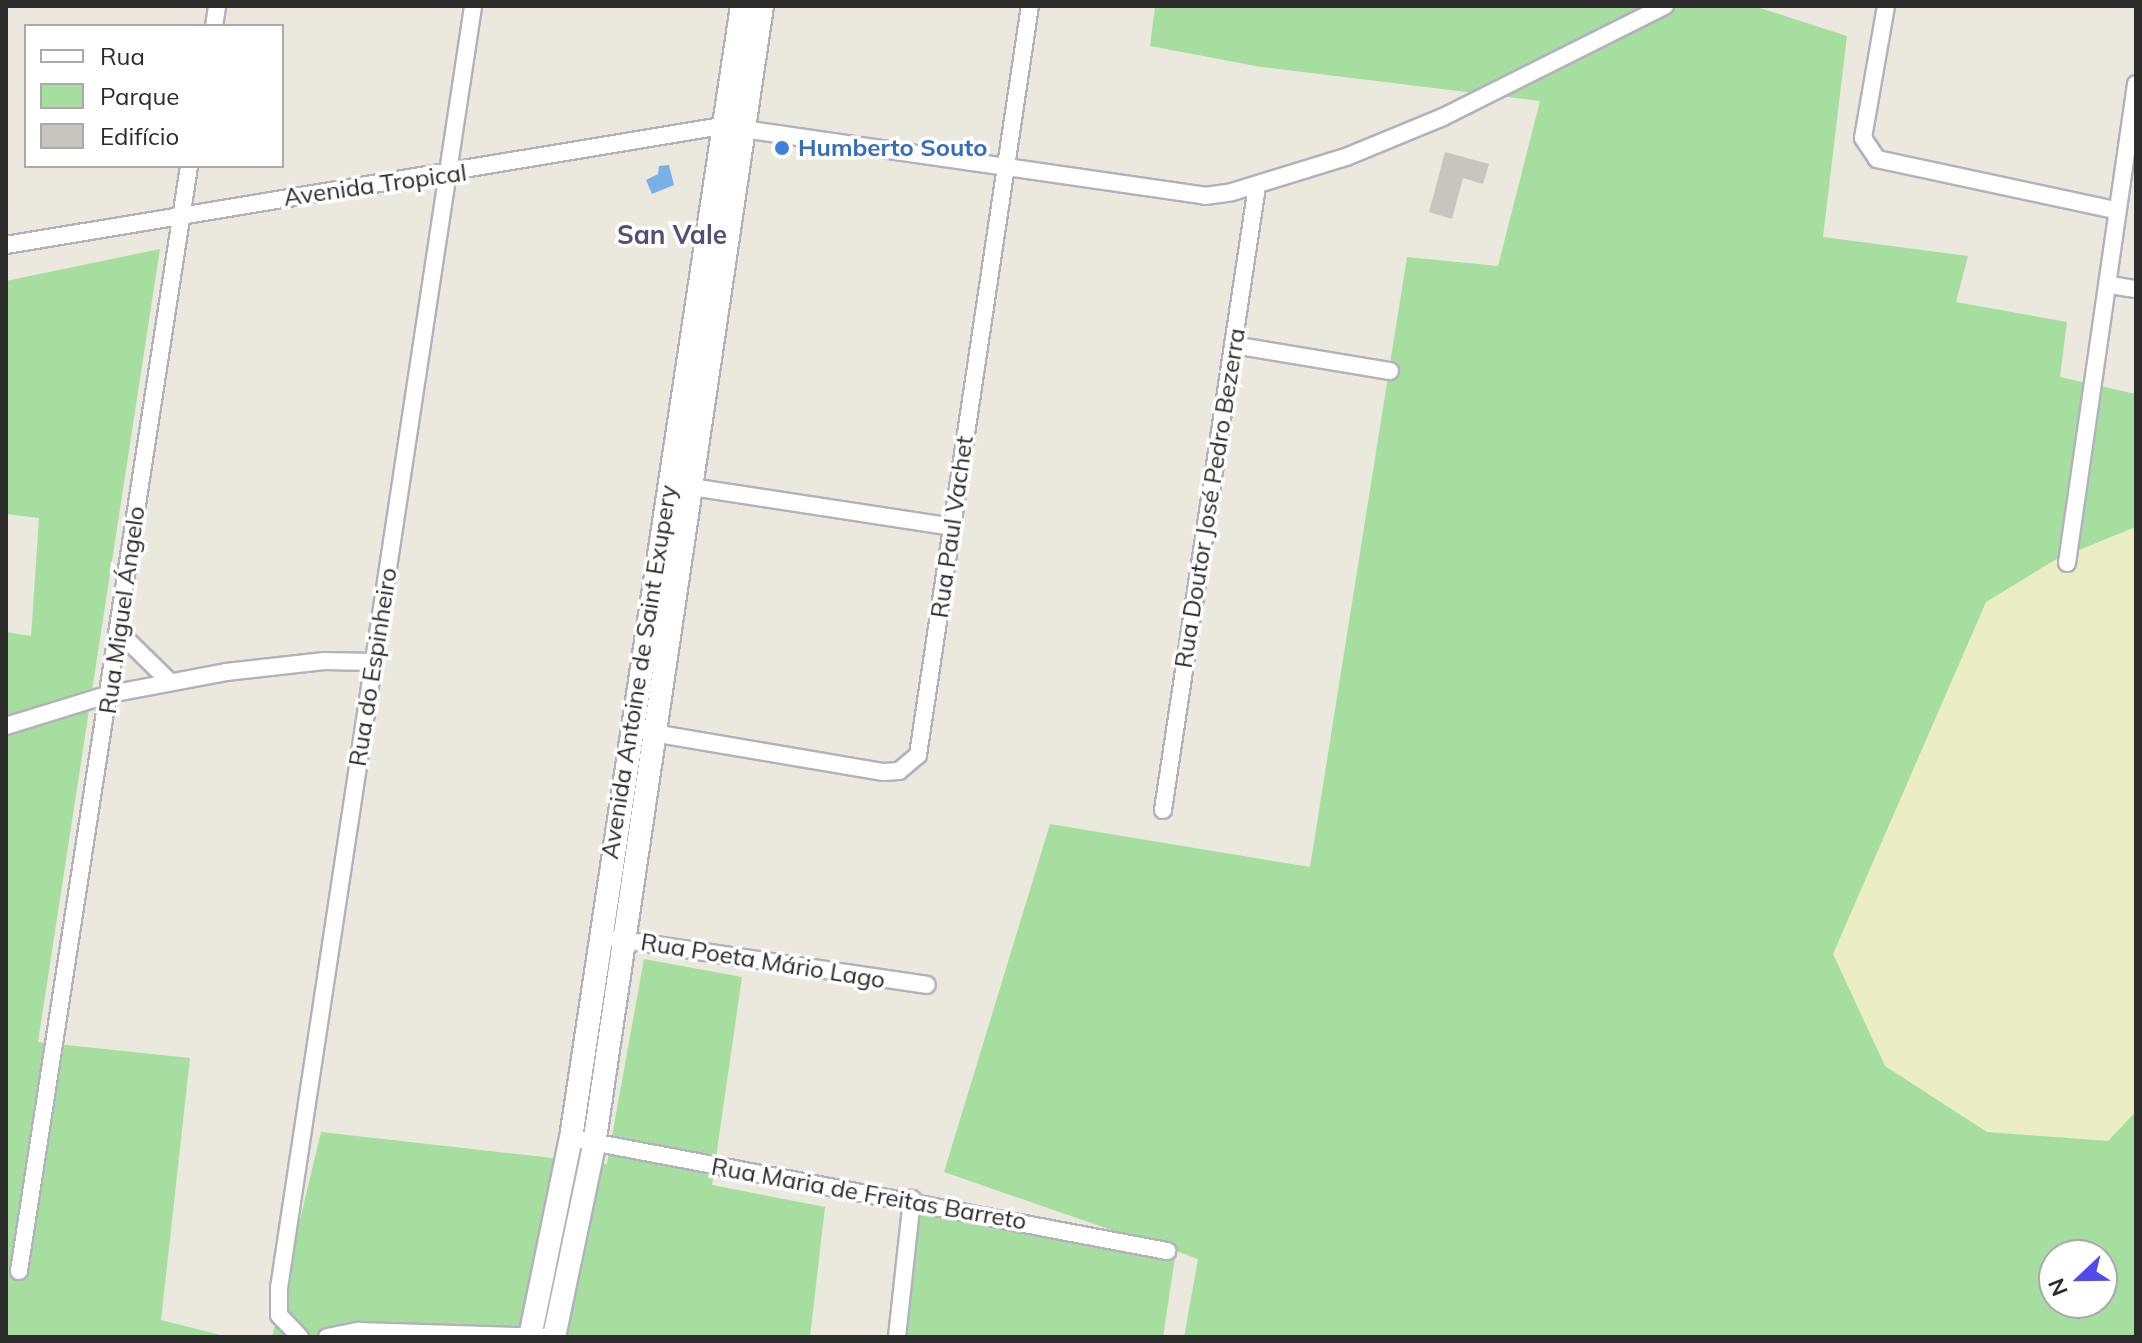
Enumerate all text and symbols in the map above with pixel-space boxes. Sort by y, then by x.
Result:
legend [24,24,284,168]
text: Rua [100,41,145,71]
text: Parque [100,81,179,111]
text: Edifício [100,121,179,151]
place label: Humberto Souto [798,134,988,162]
marker: Humberto Souto [773,139,791,157]
street label: Avenida Tropical [282,158,468,212]
district label: San Vale [617,219,727,251]
street label: Rua Doutor José Pedro Bezerra [1169,326,1251,670]
street label: Rua Paul Vachet [925,434,979,620]
street label: Avenida Antoine de Saint Exupery [595,483,683,861]
street label: Rua Miguel Ángelo [93,504,151,716]
street label: Rua do Espinheiro [343,566,403,768]
street label: Rua Poeta Mário Lago [639,927,887,995]
street label: Rua Maria de Freitas Barreto [709,1152,1029,1236]
north arrow [2038,1239,2118,1319]
text: N [2042,1274,2074,1300]

